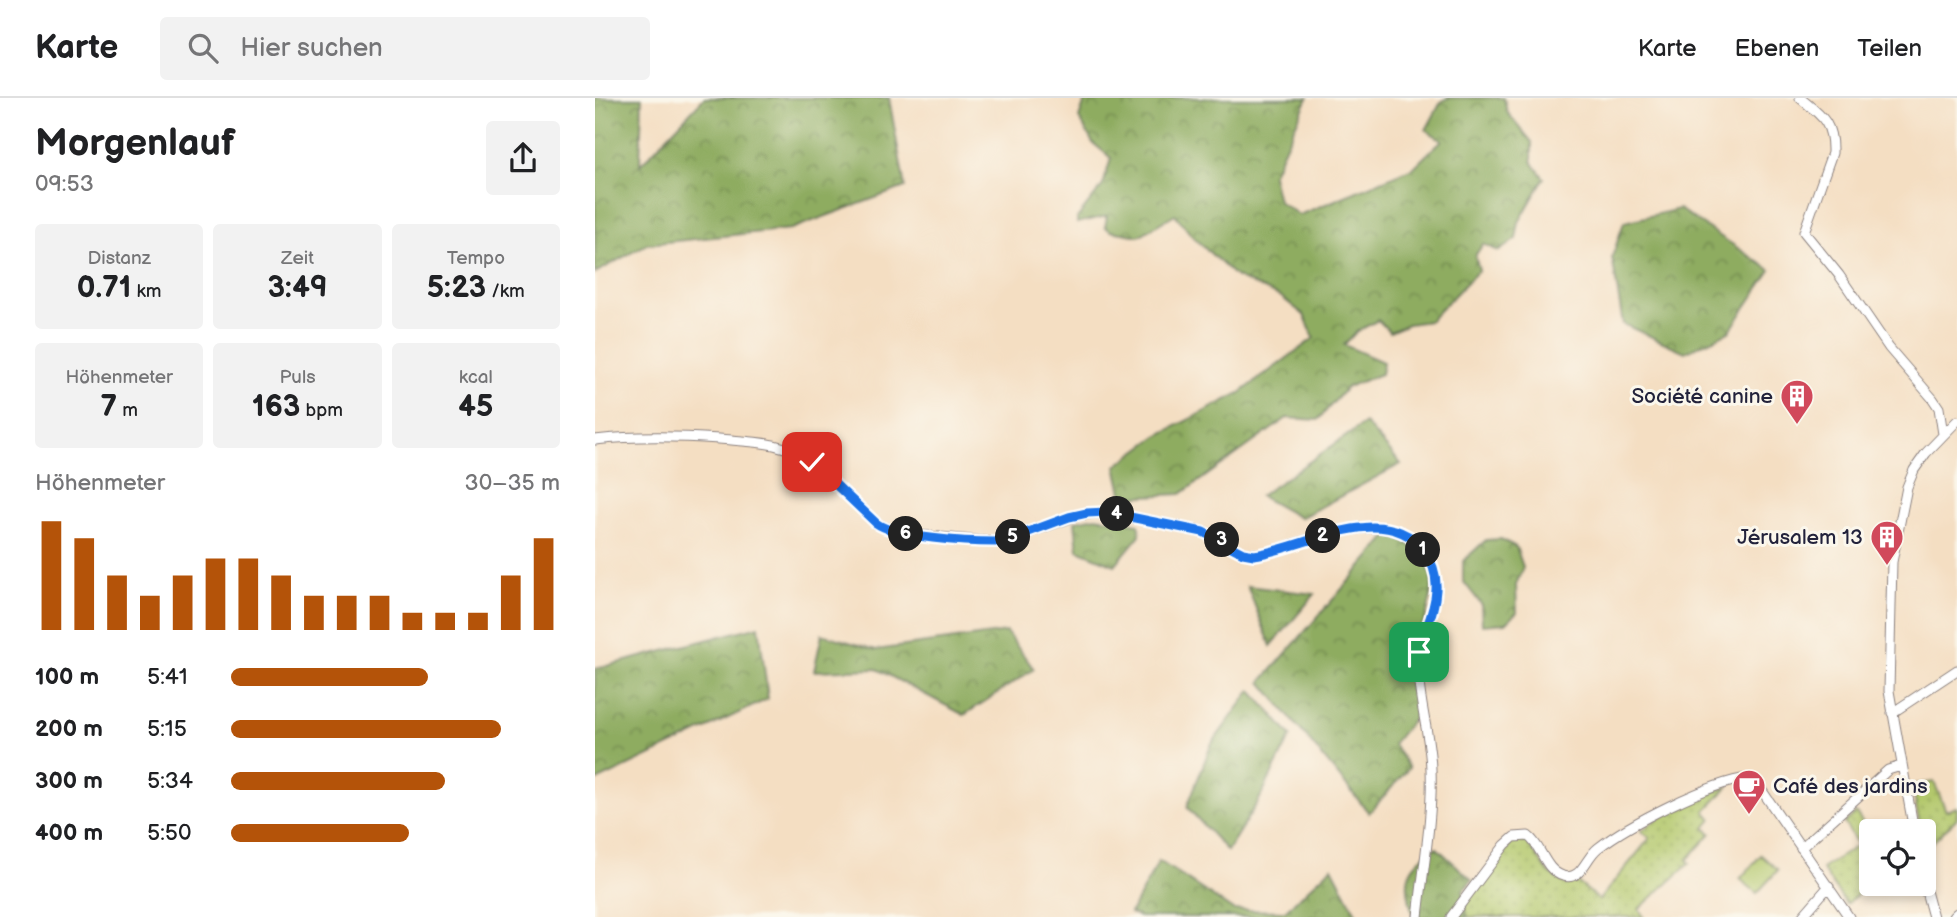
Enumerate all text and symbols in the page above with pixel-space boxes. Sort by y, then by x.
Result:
search box [160,17,650,80]
text: Karte [35,28,118,68]
icon: search [184,29,222,67]
text: Hier suchen [240,33,383,64]
text: Karte [1638,34,1696,63]
text: Ebenen [1734,34,1819,63]
text: Teilen [1857,34,1922,63]
text: Morgenlauf [35,121,235,166]
button: share [486,121,560,195]
text: 09:53 [35,170,94,198]
text: Distanz [87,247,151,270]
text: Zeit [281,247,314,270]
text: Tempo [447,247,505,270]
text: 0.71 [77,270,131,306]
text: 3:49 [268,270,327,306]
text: 5:23 [427,270,486,306]
text: km [131,280,161,303]
text: /km [486,280,525,303]
text: Höhenmeter [65,366,173,389]
text: Puls [279,366,316,389]
text: kcal [459,366,493,389]
building icon: Société canine [1778,377,1816,426]
place label: Société canine [1631,384,1773,409]
text: 7 [100,389,117,425]
text: 163 [252,389,300,425]
text: 45 [458,389,493,425]
text: m [117,399,138,422]
text: bpm [300,399,343,422]
pin [782,432,842,492]
icon: check [793,443,831,481]
text: Höhenmeter [35,469,165,497]
text: 30–35 m [465,469,560,497]
pin: 4 [1099,496,1135,532]
text: 4 [1111,502,1122,525]
pin: 6 [889,516,923,551]
pin: 2 [1305,518,1341,554]
building icon: Jérusalem 13 [1868,518,1906,567]
pin: 5 [995,520,1031,555]
text: 6 [900,522,911,545]
pin: 3 [1205,522,1239,558]
text: 2 [1317,524,1328,547]
text: 5 [1007,525,1018,548]
place label: Jérusalem 13 [1737,525,1863,550]
text: 3 [1216,528,1227,551]
pin: 1 [1405,532,1441,568]
text: 1 [1419,538,1427,561]
pin [1389,622,1449,682]
icon: arrive [1400,633,1438,671]
text: 100 m [35,663,99,691]
text: 5:41 [147,663,188,691]
text: 200 m [35,715,103,743]
text: 5:15 [147,715,187,743]
text: 300 m [35,767,103,795]
text: 5:34 [147,767,193,795]
cafe icon: Café des jardins [1730,767,1768,816]
place label: Café des jardins [1773,774,1928,799]
text: 400 m [35,819,103,847]
text: 5:50 [147,819,192,847]
map controls [1859,819,1936,896]
button: locate [1859,819,1936,896]

